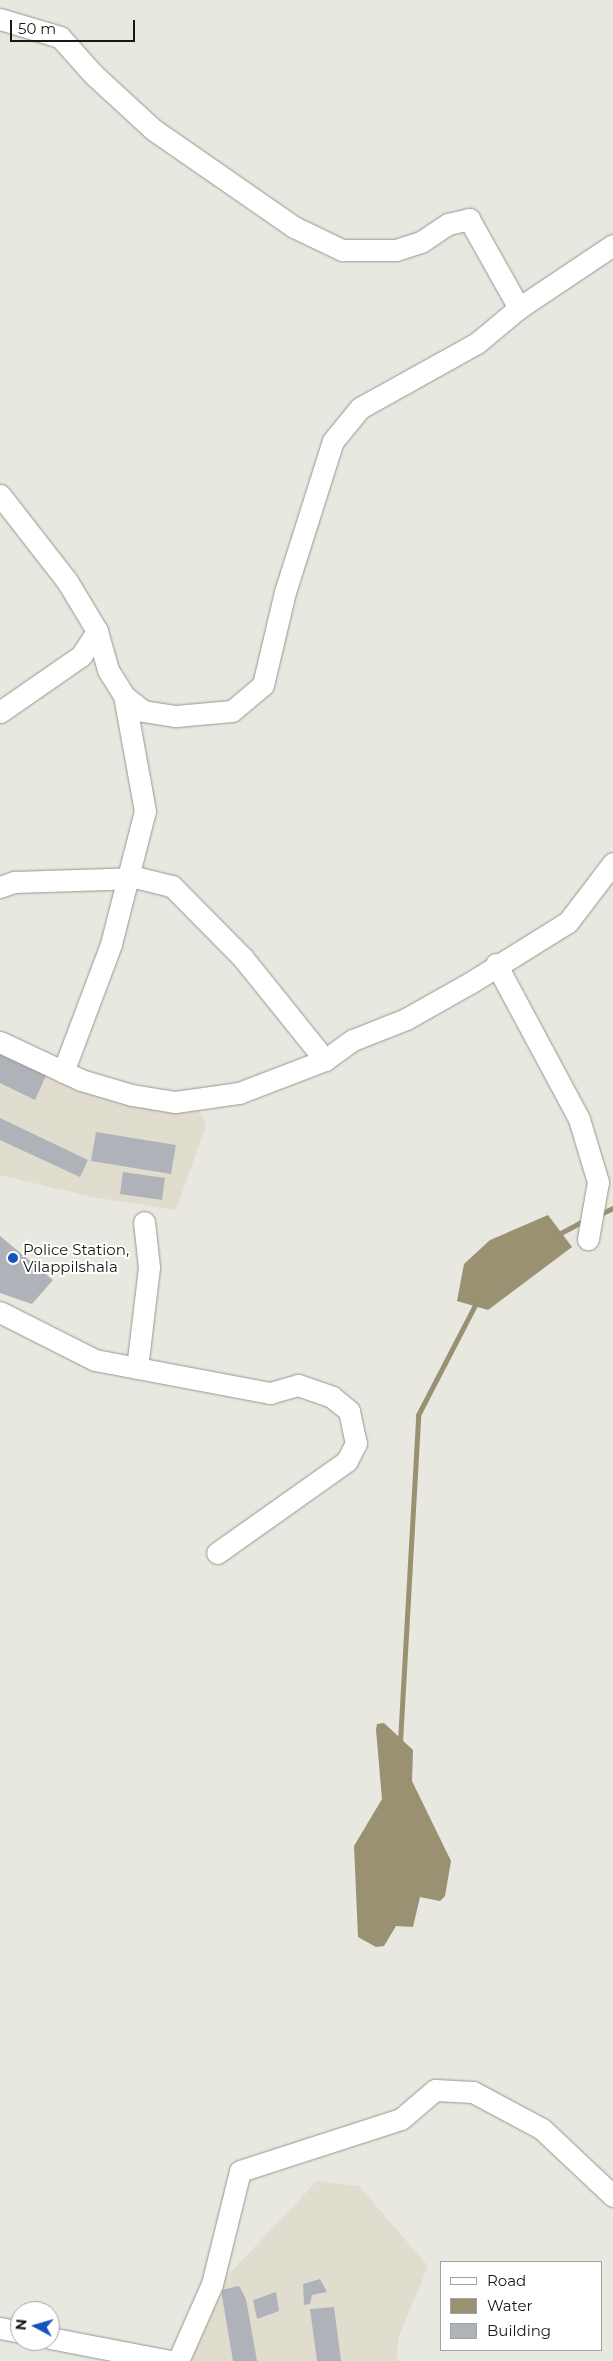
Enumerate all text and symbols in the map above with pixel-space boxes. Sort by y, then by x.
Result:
scale bar [12,10,138,42]
text: 50 m [18,19,56,38]
place label: Police Station, Vilappilshala [23,1240,129,1275]
marker: Police Station, Vilappilshala [7,1252,19,1264]
legend [440,2261,603,2351]
text: Road [487,2271,526,2290]
text: Water [487,2296,533,2315]
north arrow [10,2301,60,2351]
text: N [12,2318,31,2331]
text: Building [487,2321,551,2340]

